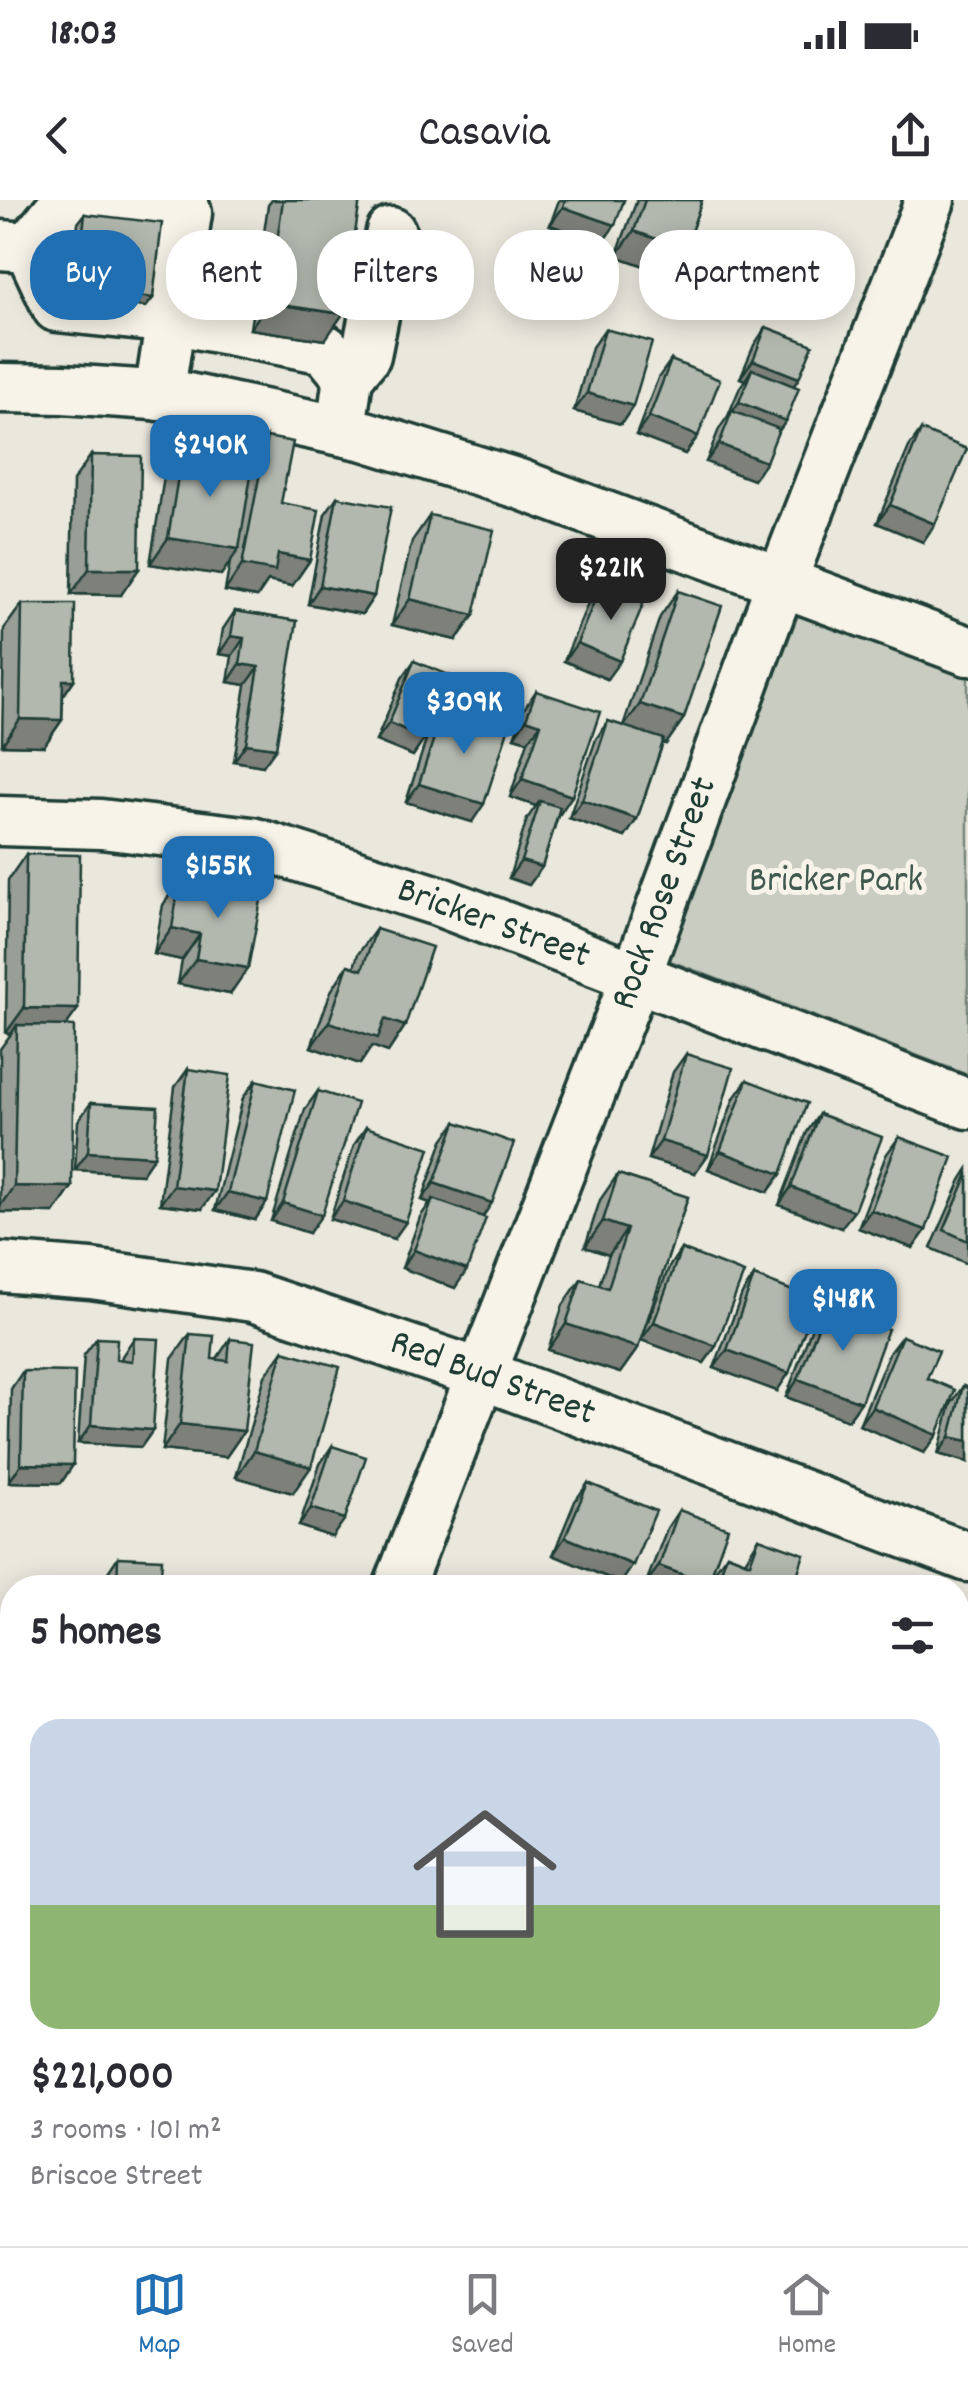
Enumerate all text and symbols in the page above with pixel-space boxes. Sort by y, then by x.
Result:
text: 18:03 [50,8,117,63]
text: Casavia [418,103,550,167]
icon: back [30,108,85,163]
icon: share [883,108,938,163]
chip: Buy [30,230,146,320]
chip: Rent [166,230,297,320]
chip: Filters [317,230,474,320]
chip: New [494,230,619,320]
chip: Apartment [639,230,855,320]
pin: $240K [140,415,280,500]
text: $240K [172,424,248,470]
pin: $221K [541,538,681,623]
text: $221K [578,547,644,593]
pin: $309K [394,672,534,757]
text: $309K [425,681,503,727]
street label: Rock Rose Street [598,770,734,1018]
pin: $155K [148,836,288,921]
text: $155K [184,845,252,891]
park label: Bricker Park [749,855,923,910]
street label: Bricker Street [389,865,597,985]
pin: $148K [773,1269,913,1354]
text: $148K [811,1278,875,1324]
street label: Red Bud Street [382,1317,602,1443]
text: 5 homes [30,1605,162,1665]
icon: filters [885,1608,940,1663]
icon: home [395,1784,575,1964]
text: $221,000 [30,2049,174,2109]
text: 3 rooms · 101 m² [30,2109,222,2155]
text: Briscoe Street [30,2155,203,2201]
tab: Map [132,2267,187,2367]
tab: Saved [451,2267,514,2367]
tab: Home [778,2267,836,2367]

